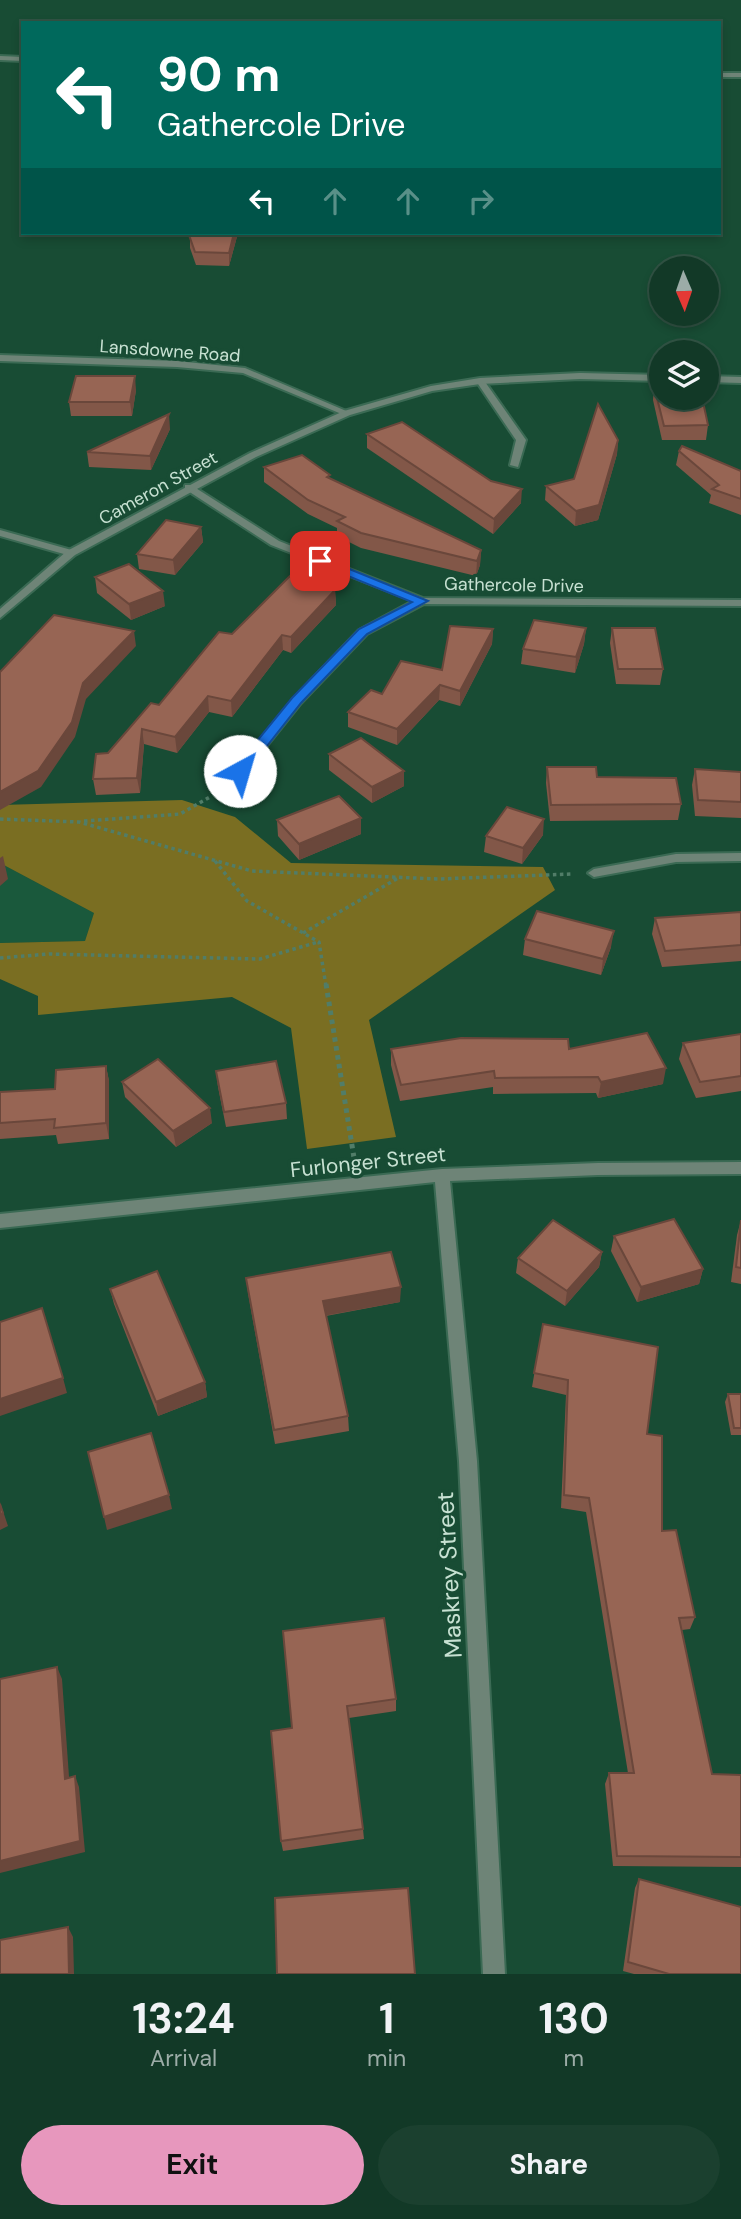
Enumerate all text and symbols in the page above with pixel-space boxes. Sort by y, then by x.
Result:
text: 90 m [157,42,280,106]
icon: left [42,49,133,140]
text: Gathercole Drive [157,104,405,146]
icon: left [243,182,281,220]
icon: ahead [316,182,354,220]
icon: ahead [389,182,427,220]
icon: right [462,182,500,220]
north arrow [649,256,719,326]
map controls [649,256,719,410]
street label: Lansdowne Road [99,334,241,368]
button: layers [649,340,719,410]
street label: Cameron Street [94,445,222,531]
pin [290,531,350,591]
icon: arrive [301,542,339,580]
street label: Gathercole Drive [444,572,584,598]
position arrow [203,734,277,808]
street label: Furlonger Street [289,1140,447,1184]
street label: Maskrey Street [429,1491,469,1659]
text: 13:24 [132,1991,235,2046]
text: 1 [379,1991,394,2046]
text: 130 [539,1991,609,2046]
text: Arrival [150,2043,217,2073]
text: min [367,2043,406,2073]
text: m [563,2043,584,2073]
button: Exit [21,2125,364,2205]
button: Share [378,2125,720,2205]

